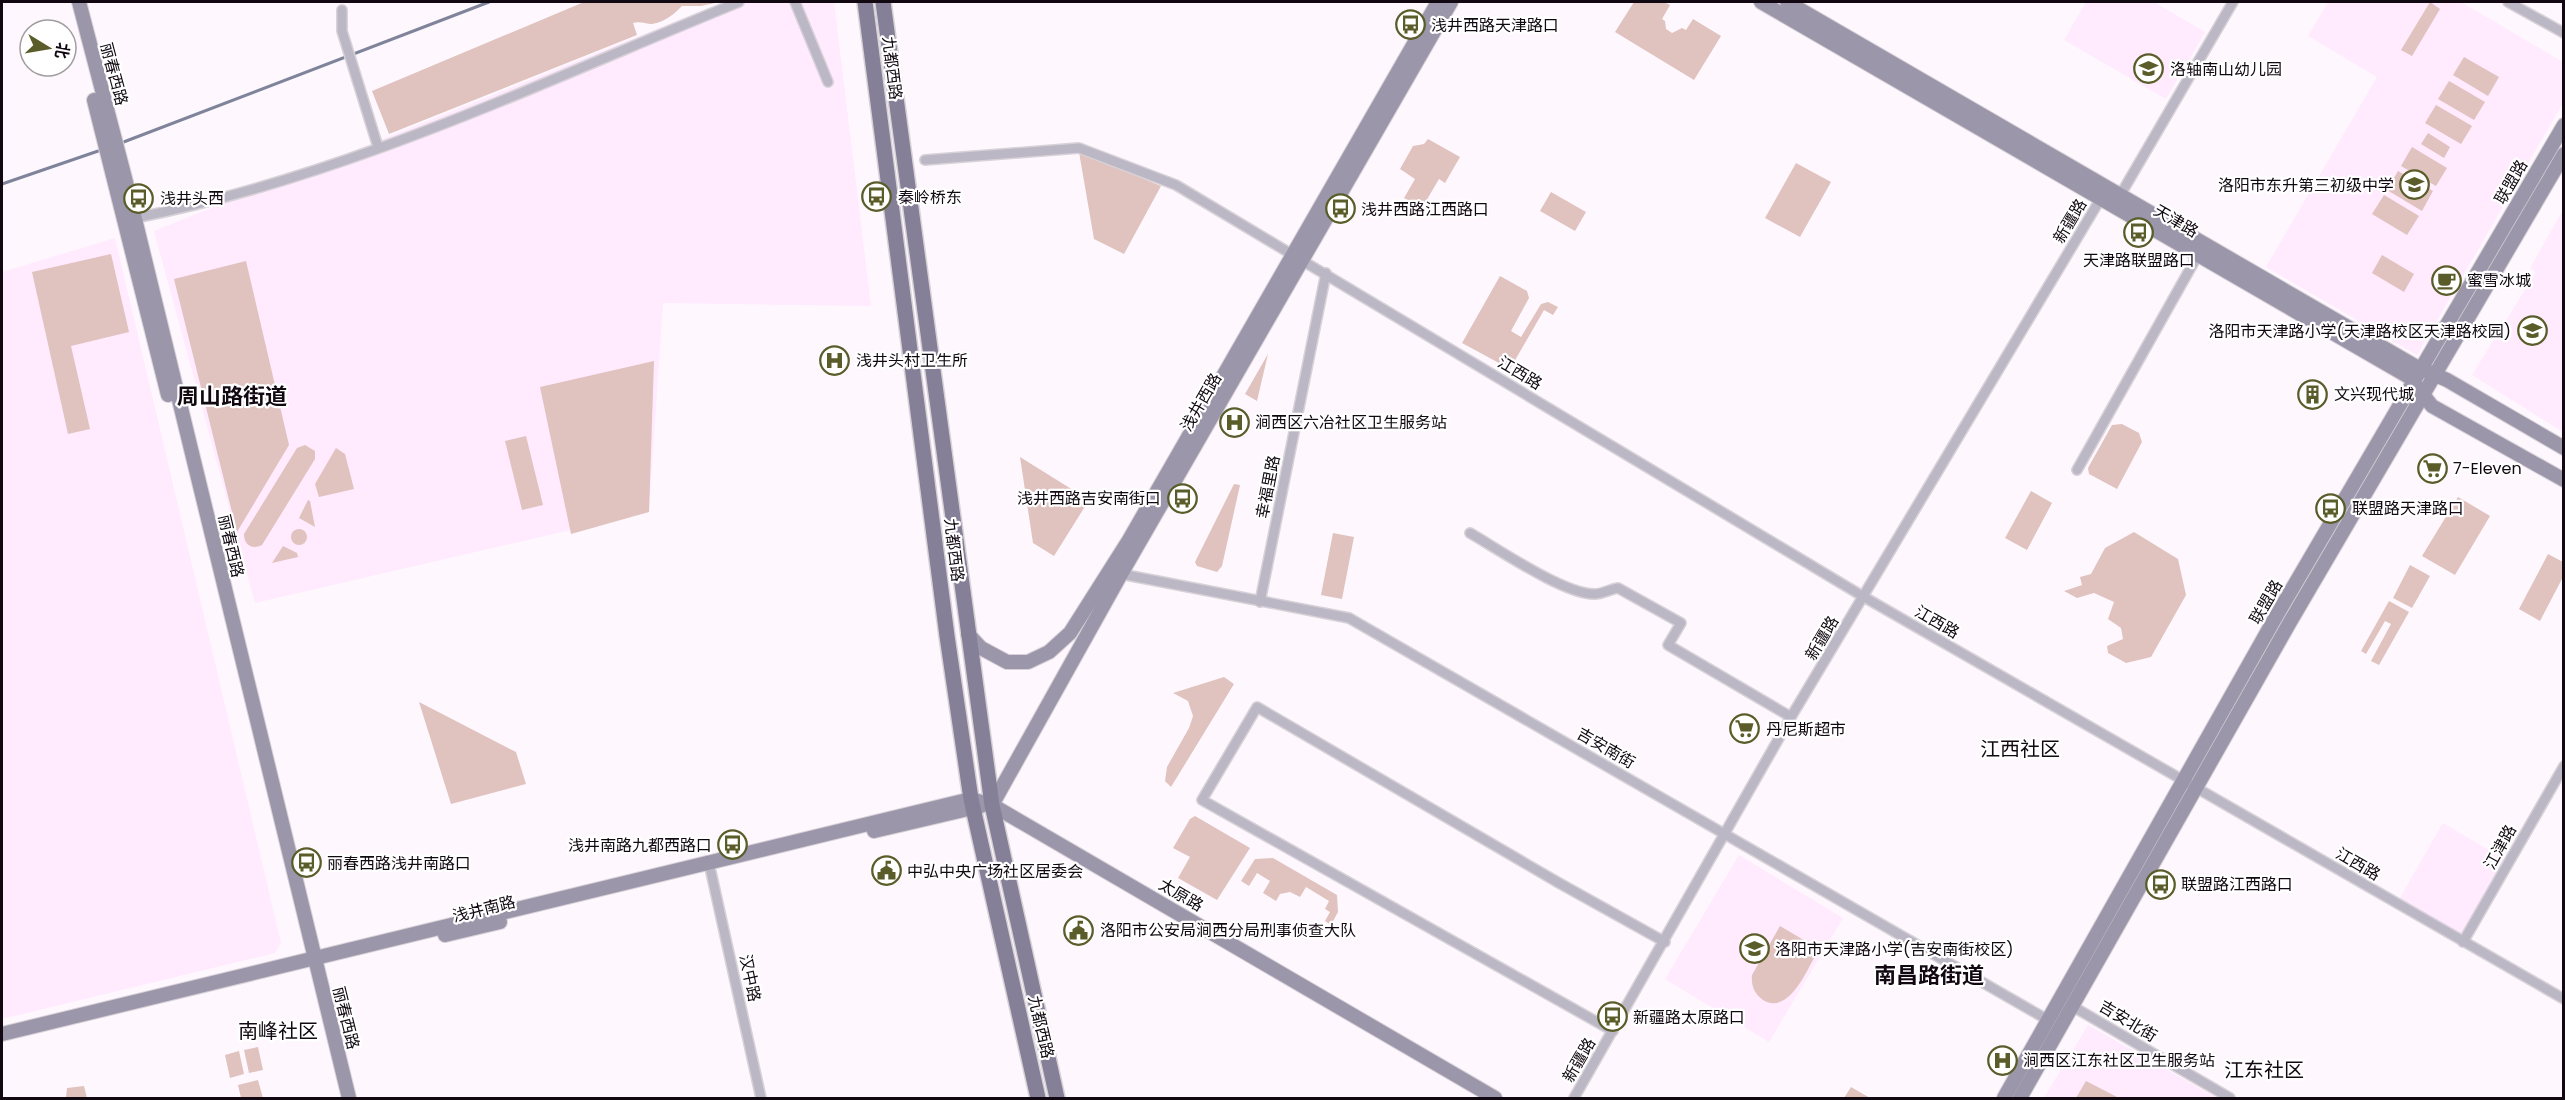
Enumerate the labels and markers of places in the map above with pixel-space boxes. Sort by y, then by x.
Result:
bus stop icon: 浅井西路天津路口 [1394,9,1426,41]
place label: 浅井西路天津路口 [1431,14,1559,37]
school or university icon: 洛轴南山幼儿园 [2133,53,2165,85]
place label: 洛轴南山幼儿园 [2170,58,2282,81]
school or university icon: 洛阳市东升第三初级中学 [2399,169,2431,201]
place label: 洛阳市东升第三初级中学 [2218,174,2394,197]
bus stop icon: 秦岭桥东 [861,181,893,213]
bus stop icon: 浅井头西 [123,182,155,214]
place label: 秦岭桥东 [898,186,962,209]
place label: 浅井头西 [160,187,224,210]
bus stop icon: 浅井西路江西路口 [1324,193,1356,225]
place label: 浅井西路江西路口 [1361,198,1489,221]
bus stop icon: 天津路联盟路口 [2123,216,2155,248]
place label: 天津路联盟路口 [2083,249,2195,272]
cafe icon: 蜜雪冰城 [2430,264,2462,296]
place label: 蜜雪冰城 [2467,269,2531,292]
school or university icon: 洛阳市天津路小学(天津路校区天津路校园) [2516,315,2548,347]
place label: 洛阳市天津路小学(天津路校区天津路校园) [2208,320,2511,343]
hospital icon: 浅井头村卫生所 [819,344,851,376]
place label: 浅井头村卫生所 [856,349,968,372]
building icon: 文兴现代城 [2297,378,2329,410]
place label: 文兴现代城 [2334,383,2414,406]
hospital icon: 涧西区六冶社区卫生服务站 [1218,406,1250,438]
place label: 涧西区六冶社区卫生服务站 [1255,411,1447,434]
supermarket icon: 7-Eleven [2416,452,2448,484]
place label: 7-Eleven [2453,457,2522,480]
bus stop icon: 浅井西路吉安南街口 [1166,482,1198,514]
place label: 浅井西路吉安南街口 [1017,487,1161,510]
bus stop icon: 联盟路天津路口 [2315,492,2347,524]
place label: 联盟路天津路口 [2352,497,2464,520]
supermarket icon: 丹尼斯超市 [1729,713,1761,745]
place label: 丹尼斯超市 [1766,718,1846,741]
bus stop icon: 浅井南路九都西路口 [717,829,749,861]
place label: 浅井南路九都西路口 [568,834,712,857]
bus stop icon: 丽春西路浅井南路口 [290,847,322,879]
place label: 丽春西路浅井南路口 [327,852,471,875]
public building icon: 中弘中央广场社区居委会 [870,855,902,887]
place label: 中弘中央广场社区居委会 [907,860,1083,883]
bus stop icon: 联盟路江西路口 [2144,868,2176,900]
place label: 联盟路江西路口 [2181,873,2293,896]
public building icon: 洛阳市公安局涧西分局刑事侦查大队 [1063,914,1095,946]
place label: 洛阳市公安局涧西分局刑事侦查大队 [1100,919,1356,942]
school or university icon: 洛阳市天津路小学(吉安南街校区) [1738,933,1770,965]
place label: 洛阳市天津路小学(吉安南街校区) [1775,938,2014,961]
bus stop icon: 新疆路太原路口 [1596,1001,1628,1033]
place label: 新疆路太原路口 [1633,1006,1745,1029]
hospital icon: 涧西区江东社区卫生服务站 [1986,1044,2018,1076]
place label: 涧西区江东社区卫生服务站 [2023,1049,2215,1072]

